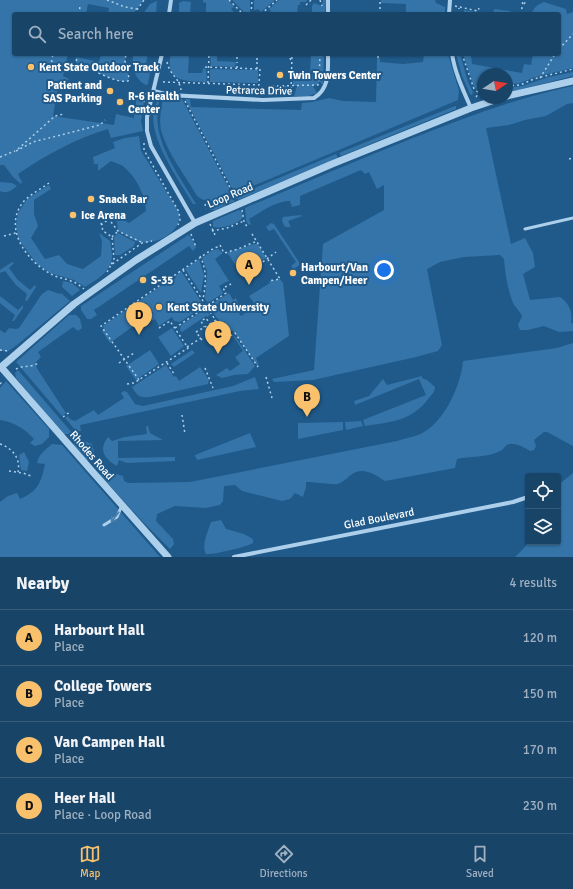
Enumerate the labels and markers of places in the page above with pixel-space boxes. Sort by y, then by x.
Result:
place label: Kent State Outdoor Track [39,61,159,74]
marker: Kent State Outdoor Track [26,62,36,72]
place label: Twin Towers Center [288,69,381,82]
marker: Twin Towers Center [275,70,285,80]
place label: Patient and SAS Parking [43,79,102,105]
marker: Patient and SAS Parking [105,86,115,96]
place label: R-6 Health Center [128,90,179,116]
marker: R-6 Health Center [115,97,125,107]
place label: Snack Bar [99,193,148,206]
marker: Snack Bar [86,194,96,204]
place label: Ice Arena [81,209,126,222]
marker: Ice Arena [68,210,78,220]
pin: A [236,252,262,285]
place label: Harbourt/Van Campen/Heer [301,261,368,287]
marker: Harbourt/Van Campen/Heer [288,268,298,278]
place label: S-35 [151,274,173,287]
marker: S-35 [138,275,148,285]
place label: Kent State University [167,301,269,314]
pin: D [126,302,152,335]
marker: Kent State University [154,302,164,312]
pin: C [205,321,231,354]
pin: B [294,384,320,417]

